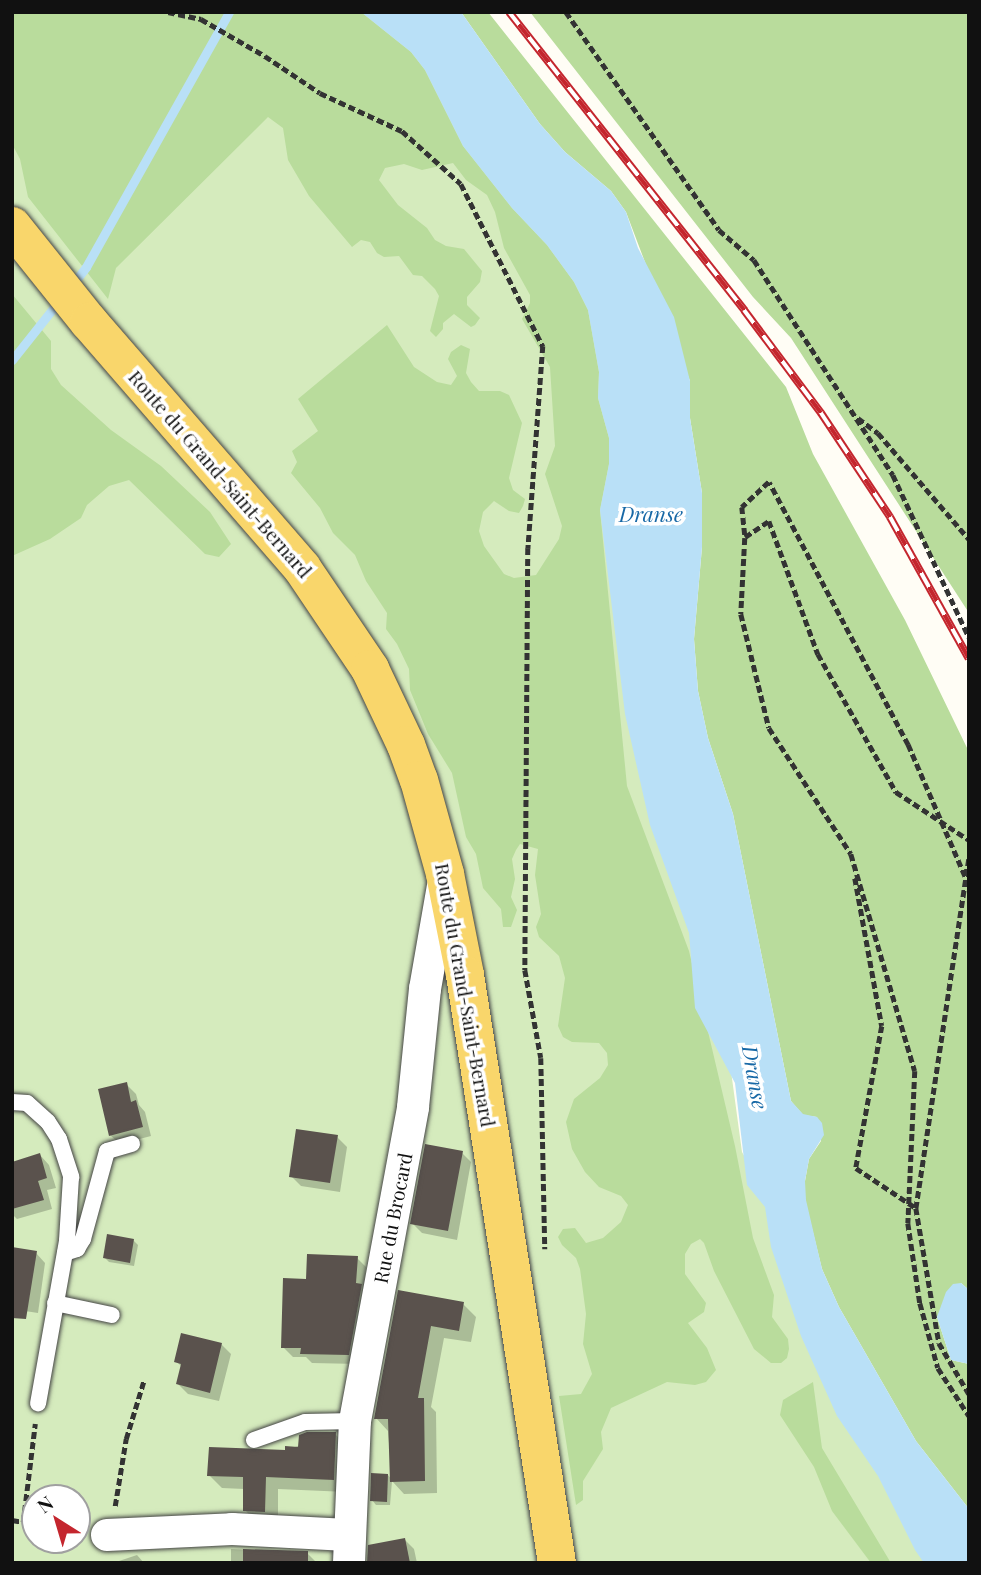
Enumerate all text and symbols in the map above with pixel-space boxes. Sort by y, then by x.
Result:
street label: Route du Grand-Saint-Bernard [124,366,316,582]
water label: Dranse [619,500,683,526]
street label: Route du Grand-Saint-Bernard [431,861,499,1129]
water label: Dranse [738,1043,774,1111]
street label: Rue du Brocard [369,1151,417,1285]
north arrow [21,1484,91,1554]
text: N [31,1489,58,1518]

